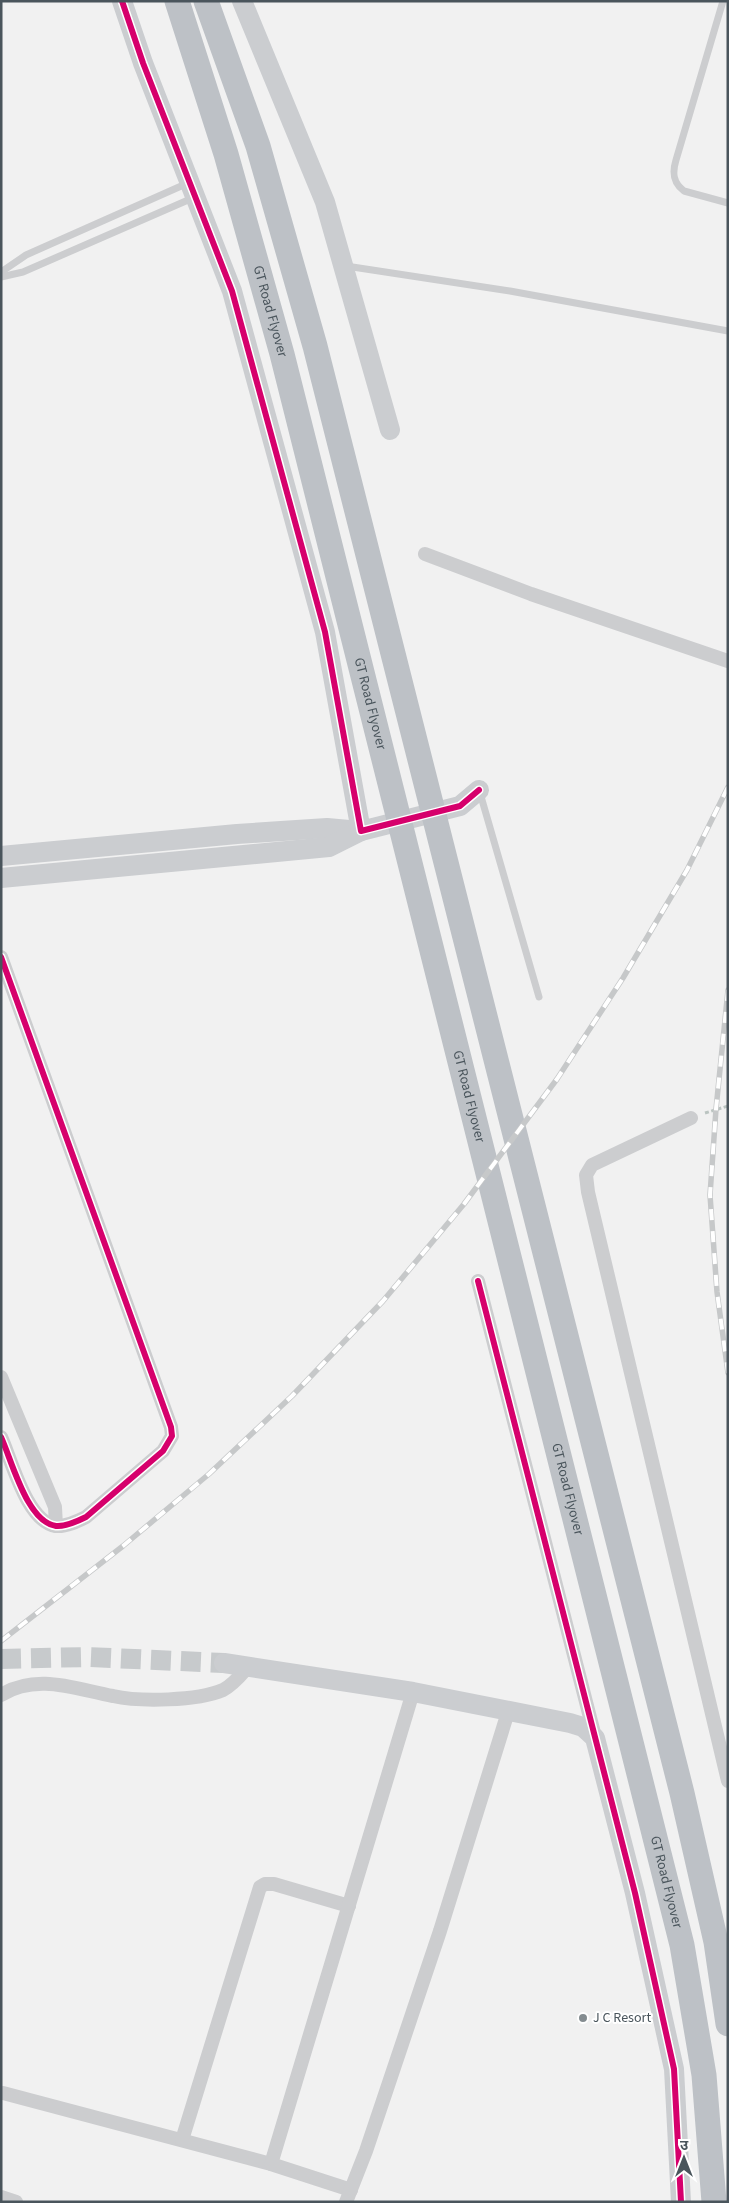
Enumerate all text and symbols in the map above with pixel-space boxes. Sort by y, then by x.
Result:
street label: GT Road Flyover [248,263,292,359]
street label: GT Road Flyover [349,656,391,752]
street label: GT Road Flyover [447,1048,490,1145]
street label: GT Road Flyover [546,1441,589,1538]
street label: GT Road Flyover [645,1834,687,1930]
place label: J C Resort [593,2008,651,2028]
marker: J C Resort [577,2012,589,2024]
north arrow [659,2133,709,2183]
text: उ [680,2136,689,2156]

